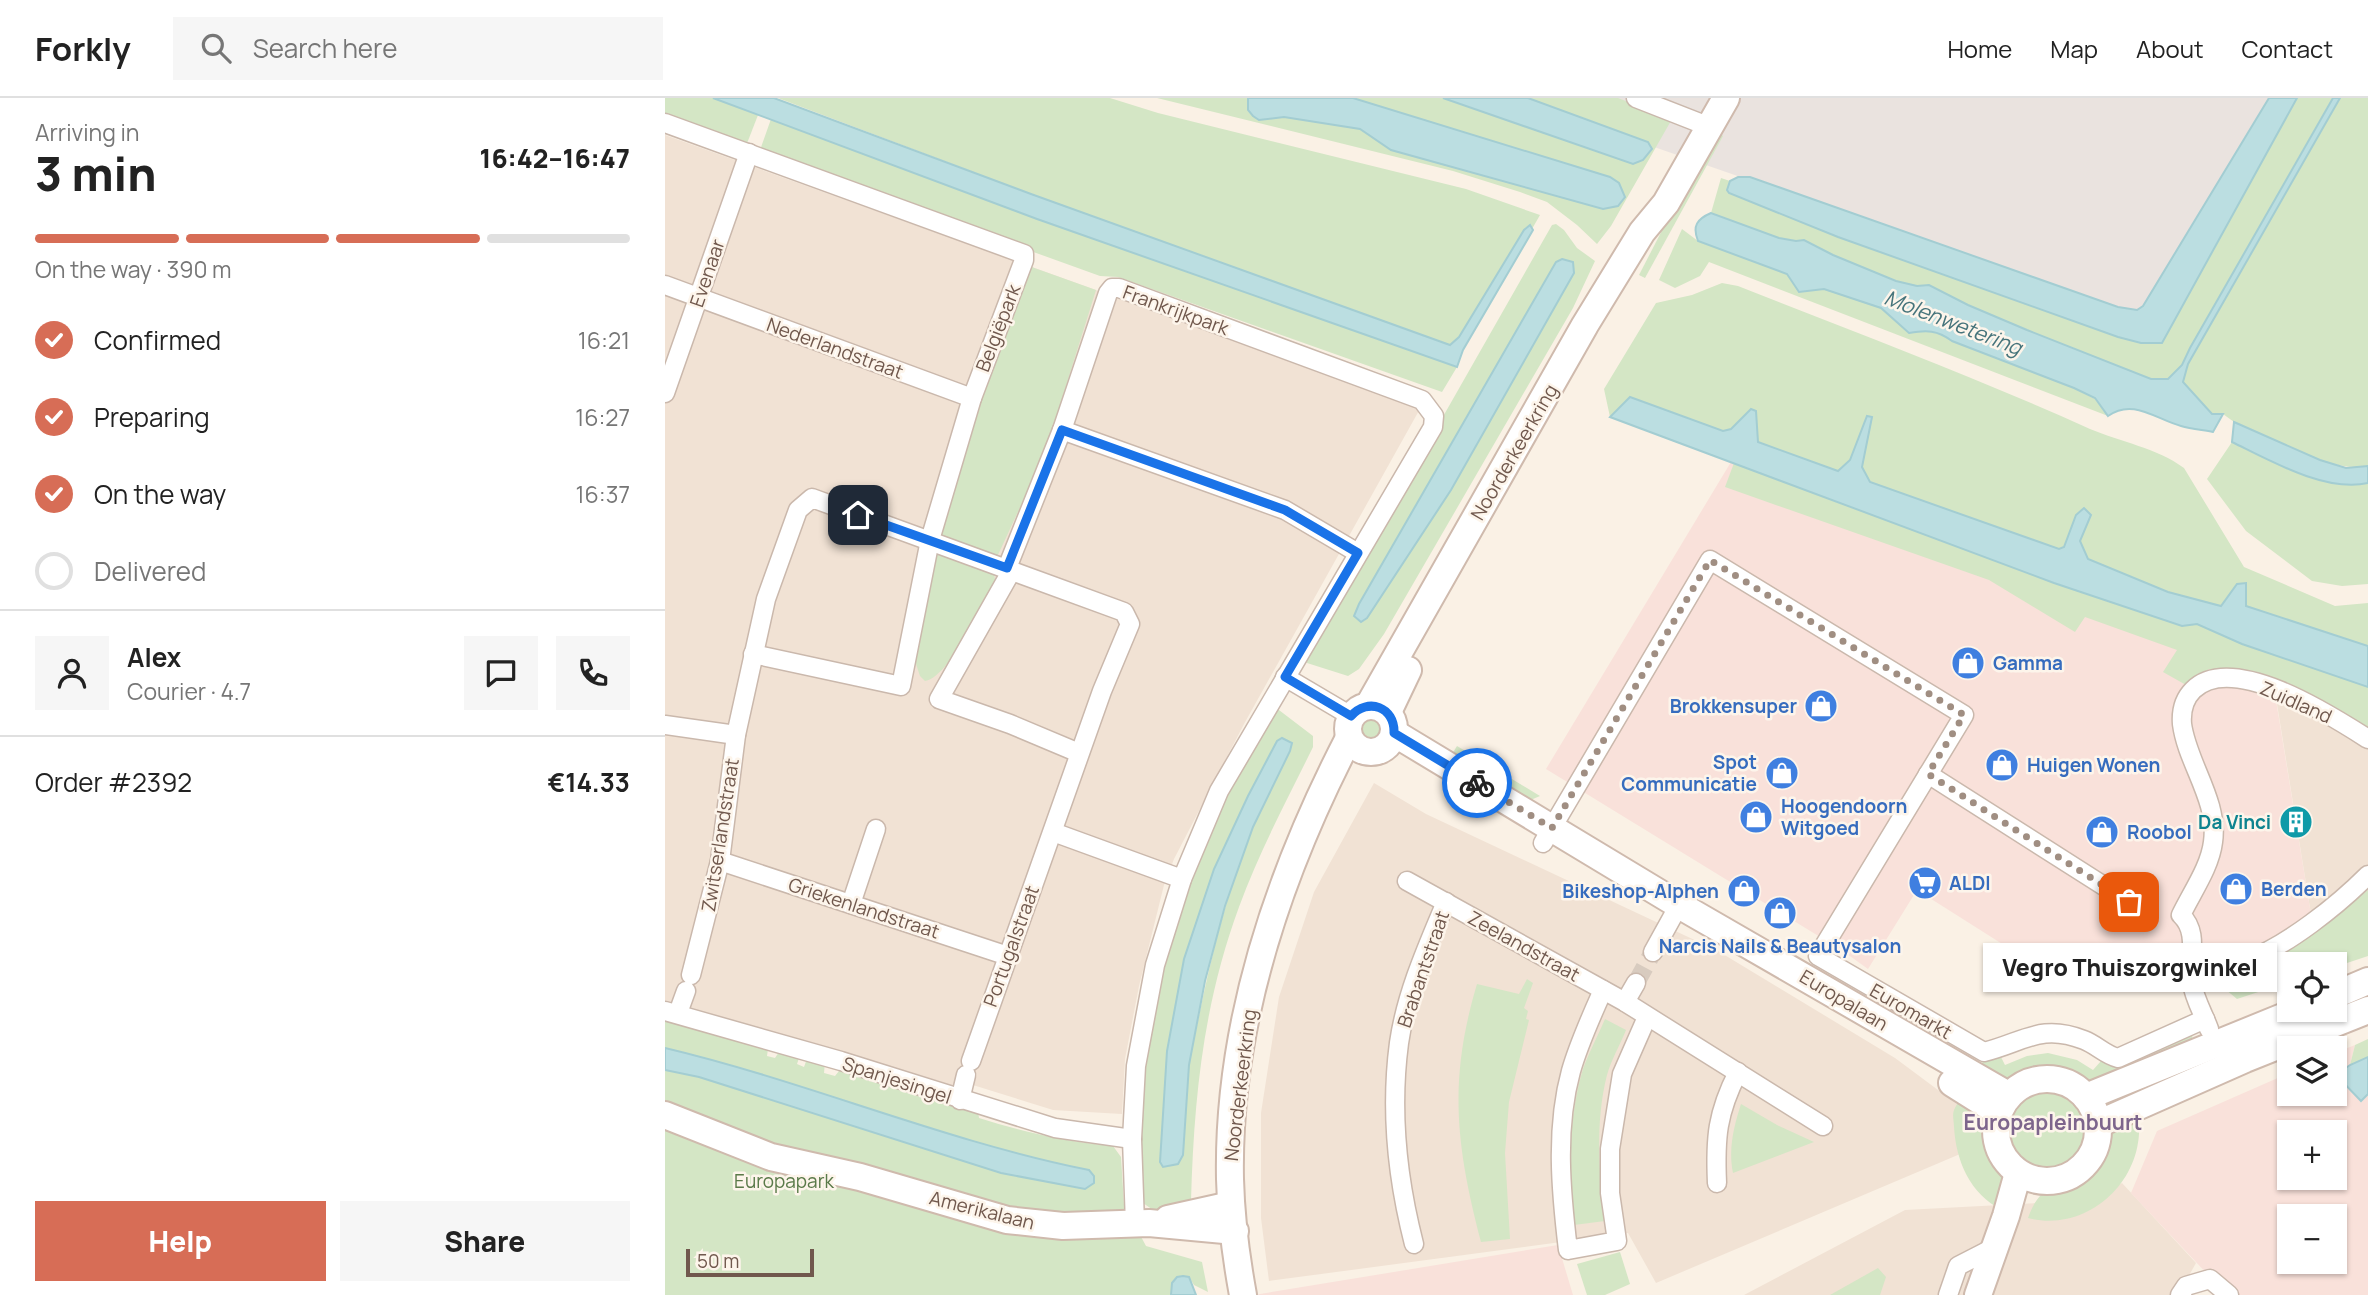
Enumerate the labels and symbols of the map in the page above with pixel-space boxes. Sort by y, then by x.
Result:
street label: Evenaar [683,235,731,310]
street label: Frankrijkpark [1119,279,1233,341]
street label: Belgiëpark [969,280,1027,376]
water label: Molenwetering [1881,283,2028,362]
street label: Nederlandstraat [763,311,907,385]
street label: Noorderkeerkring [1465,379,1563,525]
pin [828,485,888,545]
shop icon: Gamma [1949,644,1987,682]
place label: Gamma [1993,650,2063,676]
street label: Zuidland [2256,675,2336,729]
shop icon: Brokkensuper [1802,687,1840,725]
place label: Brokkensuper [1670,693,1797,719]
shop icon: Huigen Wonen [1983,746,2021,784]
courier [1442,748,1512,818]
place label: Spot Communicatie [1621,749,1757,797]
place label: Huigen Wonen [2027,752,2160,778]
shop icon: Spot Communicatie [1763,754,1801,792]
street label: Zwitserlandstraat [695,756,745,914]
place label: Hoogendoorn Witgoed [1781,793,1907,841]
shop icon: Hoogendoorn Witgoed [1737,798,1775,836]
building icon: Da Vinci [2277,803,2315,841]
place label: Da Vinci [2198,809,2271,835]
shop icon: Roobol [2083,813,2121,851]
place label: Roobol [2127,819,2192,845]
supermarket icon: ALDI [1906,864,1944,902]
place label: ALDI [1949,870,1991,896]
shop icon: Berden [2217,870,2255,908]
street label: Griekenlandstraat [785,871,943,945]
shop icon: Bikeshop-Alphen [1725,872,1763,910]
pin [2099,872,2159,932]
place label: Berden [2261,876,2327,902]
place label: Bikeshop-Alphen [1562,878,1719,904]
street label: Portugalstraat [977,882,1045,1010]
shop icon: Narcis Nails & Beautysalon [1761,894,1799,932]
street label: Zeelandstraat [1463,905,1585,987]
street label: Brabantstraat [1391,907,1455,1031]
place label: Narcis Nails & Beautysalon [1659,933,1901,959]
callout: Vegro Thuiszorgwinkel [1982,944,2276,993]
street label: Europalaan [1795,963,1893,1037]
street label: Euromarkt [1865,977,1957,1045]
street label: Noorderkeerkring [1218,1008,1262,1162]
street label: Spanjesingel [839,1050,955,1110]
district label: Europapleinbuurt [1964,1108,2142,1136]
park label: Europapark [734,1168,835,1194]
street label: Amerikalaan [927,1184,1037,1236]
scale bar [686,1246,814,1278]

